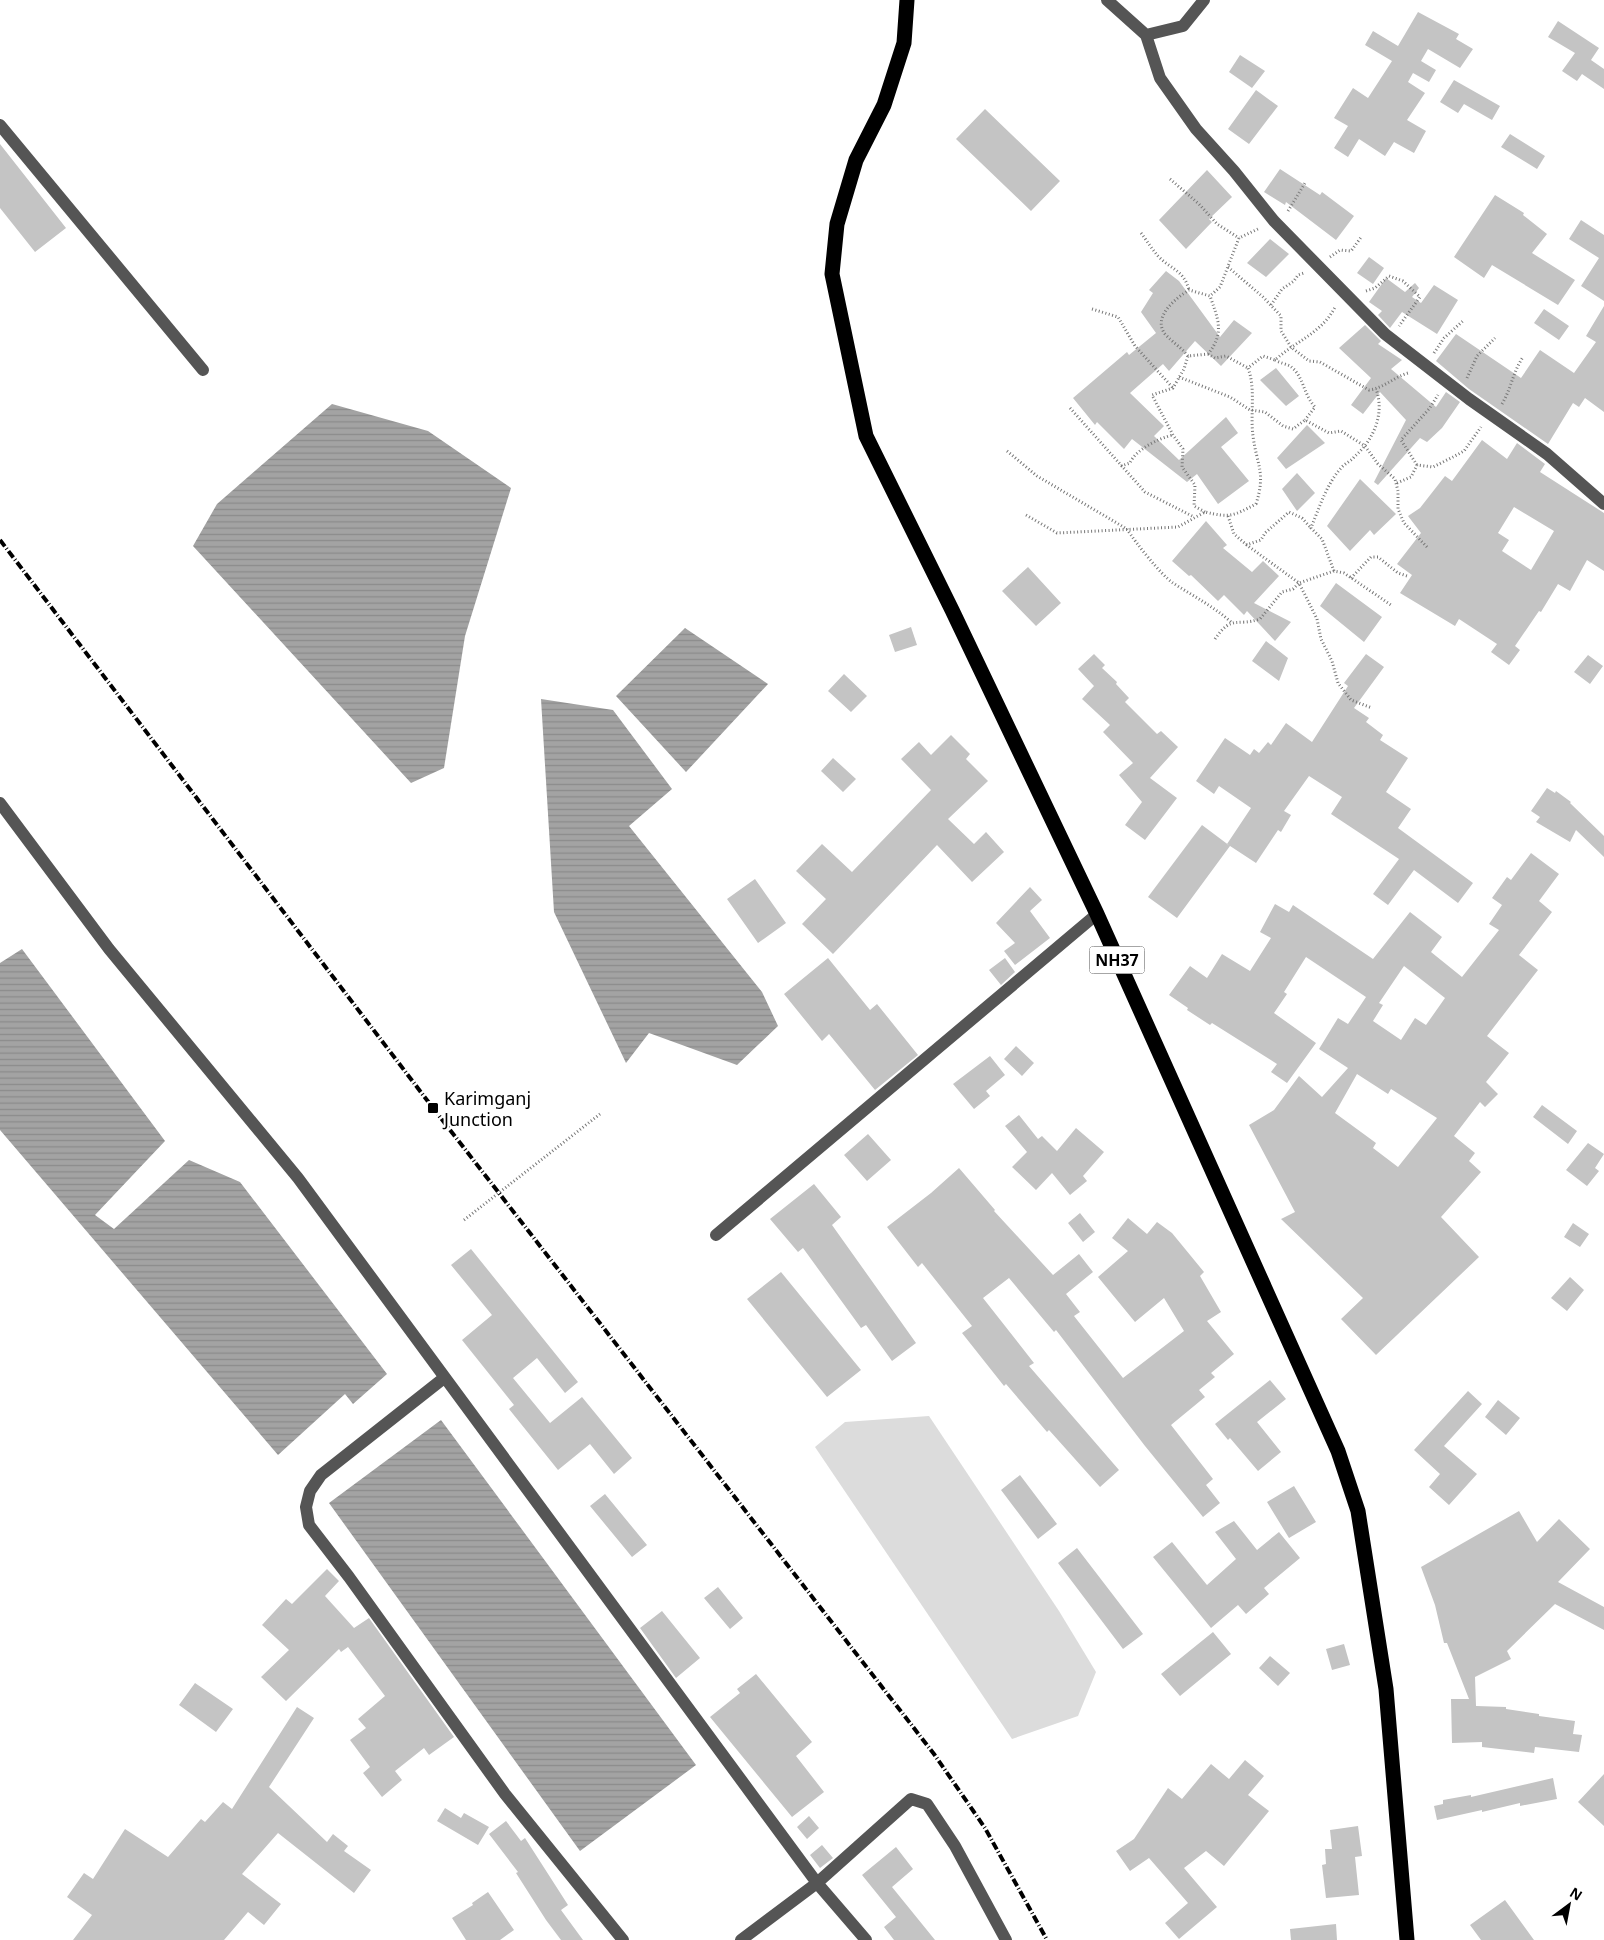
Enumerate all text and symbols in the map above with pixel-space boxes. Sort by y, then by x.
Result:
road number: NH37 [1090,946,1144,974]
place label: Karimganj Junction [442,1086,531,1131]
marker: Karimganj Junction [426,1101,440,1115]
north arrow [1544,1880,1594,1930]
text: N [1566,1882,1586,1905]

